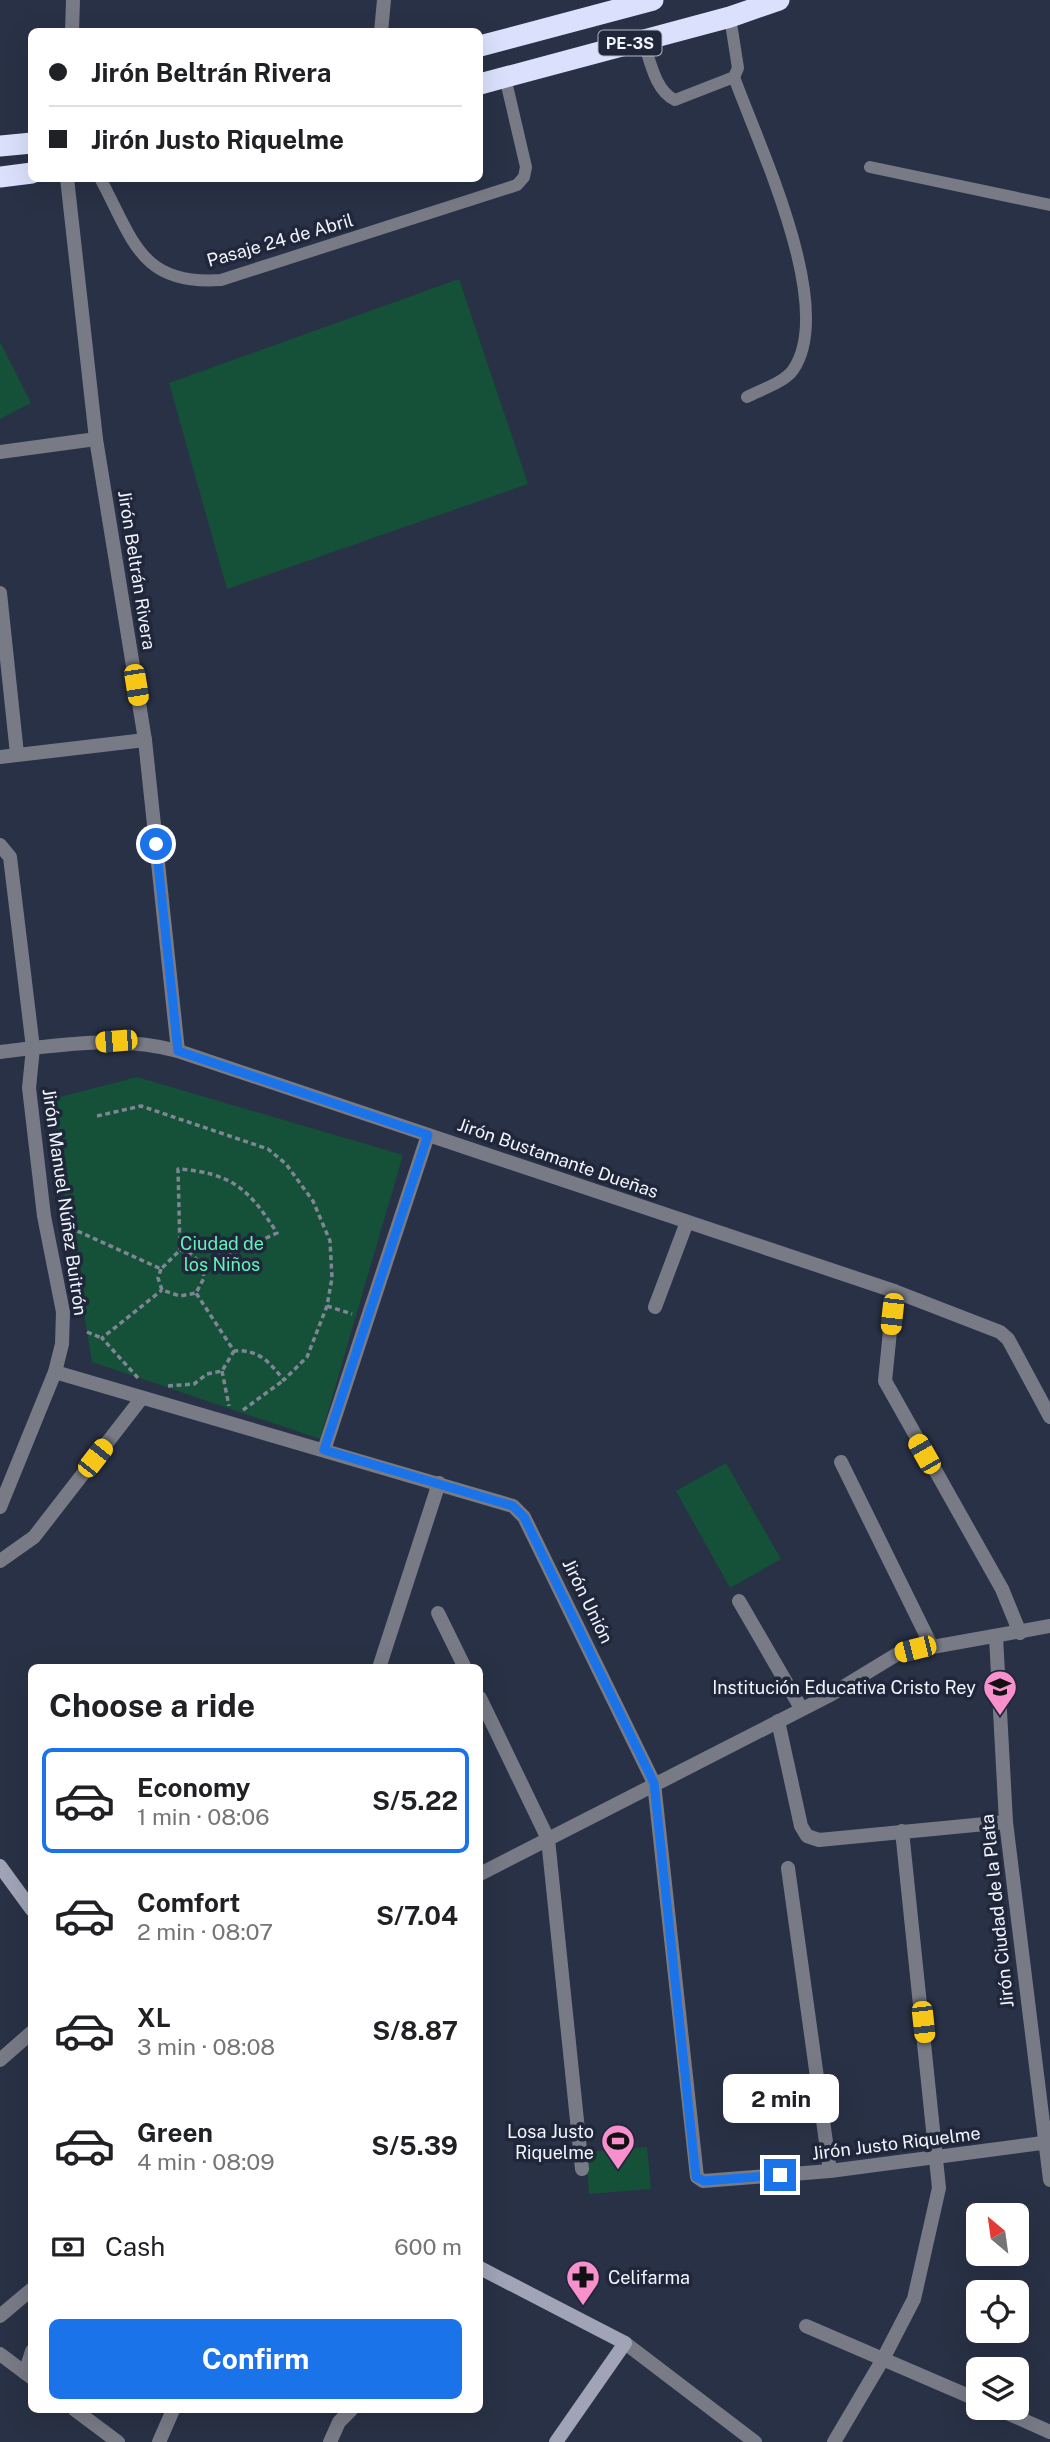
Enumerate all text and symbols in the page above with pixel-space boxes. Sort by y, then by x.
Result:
road number: PE-3S [598,31,662,56]
text: Jirón Beltrán Rivera [91,57,331,88]
text: Jirón Justo Riquelme [91,124,344,155]
street label: Pasaje 24 de Abril [204,209,356,271]
street label: Jirón Beltrán Rivera [114,489,160,651]
car [123,663,150,707]
route start [140,828,172,860]
car [95,1029,138,1053]
street label: Jirón Manuel Núñez Buitrón [39,1087,91,1317]
street label: Jirón Bustamante Dueñas [455,1114,661,1202]
park label: Ciudad de los Niños [180,1233,264,1275]
car [880,1292,905,1336]
car [905,1431,944,1477]
car [74,1435,117,1481]
street label: Jirón Unión [559,1555,617,1647]
car [893,1634,938,1664]
school or university icon: Institución Educativa Cristo Rey [981,1668,1019,1717]
place label: Institución Educativa Cristo Rey [712,1677,976,1698]
text: Choose a ride [49,1687,255,1724]
icon: car [53,1769,116,1832]
text: Economy [137,1772,250,1803]
text: S/5.22 [372,1785,458,1816]
text: 1 min · 08:06 [137,1803,270,1830]
street label: Jirón Ciudad de la Plata [976,1813,1018,2009]
icon: car [53,1884,116,1947]
text: Comfort [137,1887,240,1918]
text: S/7.04 [376,1900,458,1931]
text: 2 min · 08:07 [137,1918,273,1945]
icon: car [53,1999,116,2062]
car [911,2000,936,2044]
text: XL [137,2002,171,2033]
text: S/8.87 [372,2015,458,2046]
text: 3 min · 08:08 [137,2033,275,2060]
callout: 2 min [722,2074,838,2122]
text: 2 min [751,2085,811,2112]
icon: car [53,2114,116,2177]
text: Green [137,2117,213,2148]
place label: Losa Justo Riquelme [507,2121,594,2163]
sports icon: Losa Justo Riquelme [599,2122,637,2171]
street label: Jirón Justo Riquelme [810,2122,982,2164]
text: S/5.39 [371,2130,458,2161]
text: 4 min · 08:09 [137,2148,275,2175]
route end [764,2159,796,2191]
north arrow [966,2203,1029,2266]
map controls [966,2203,1029,2420]
icon: cash [49,2228,87,2266]
text: Cash [105,2231,165,2262]
text: 600 m [394,2233,462,2260]
pharmacy icon: Celifarma [564,2258,602,2307]
place label: Celifarma [608,2267,690,2288]
button: locate [966,2280,1029,2343]
button: Confirm [49,2319,462,2399]
button: layers [966,2357,1029,2420]

